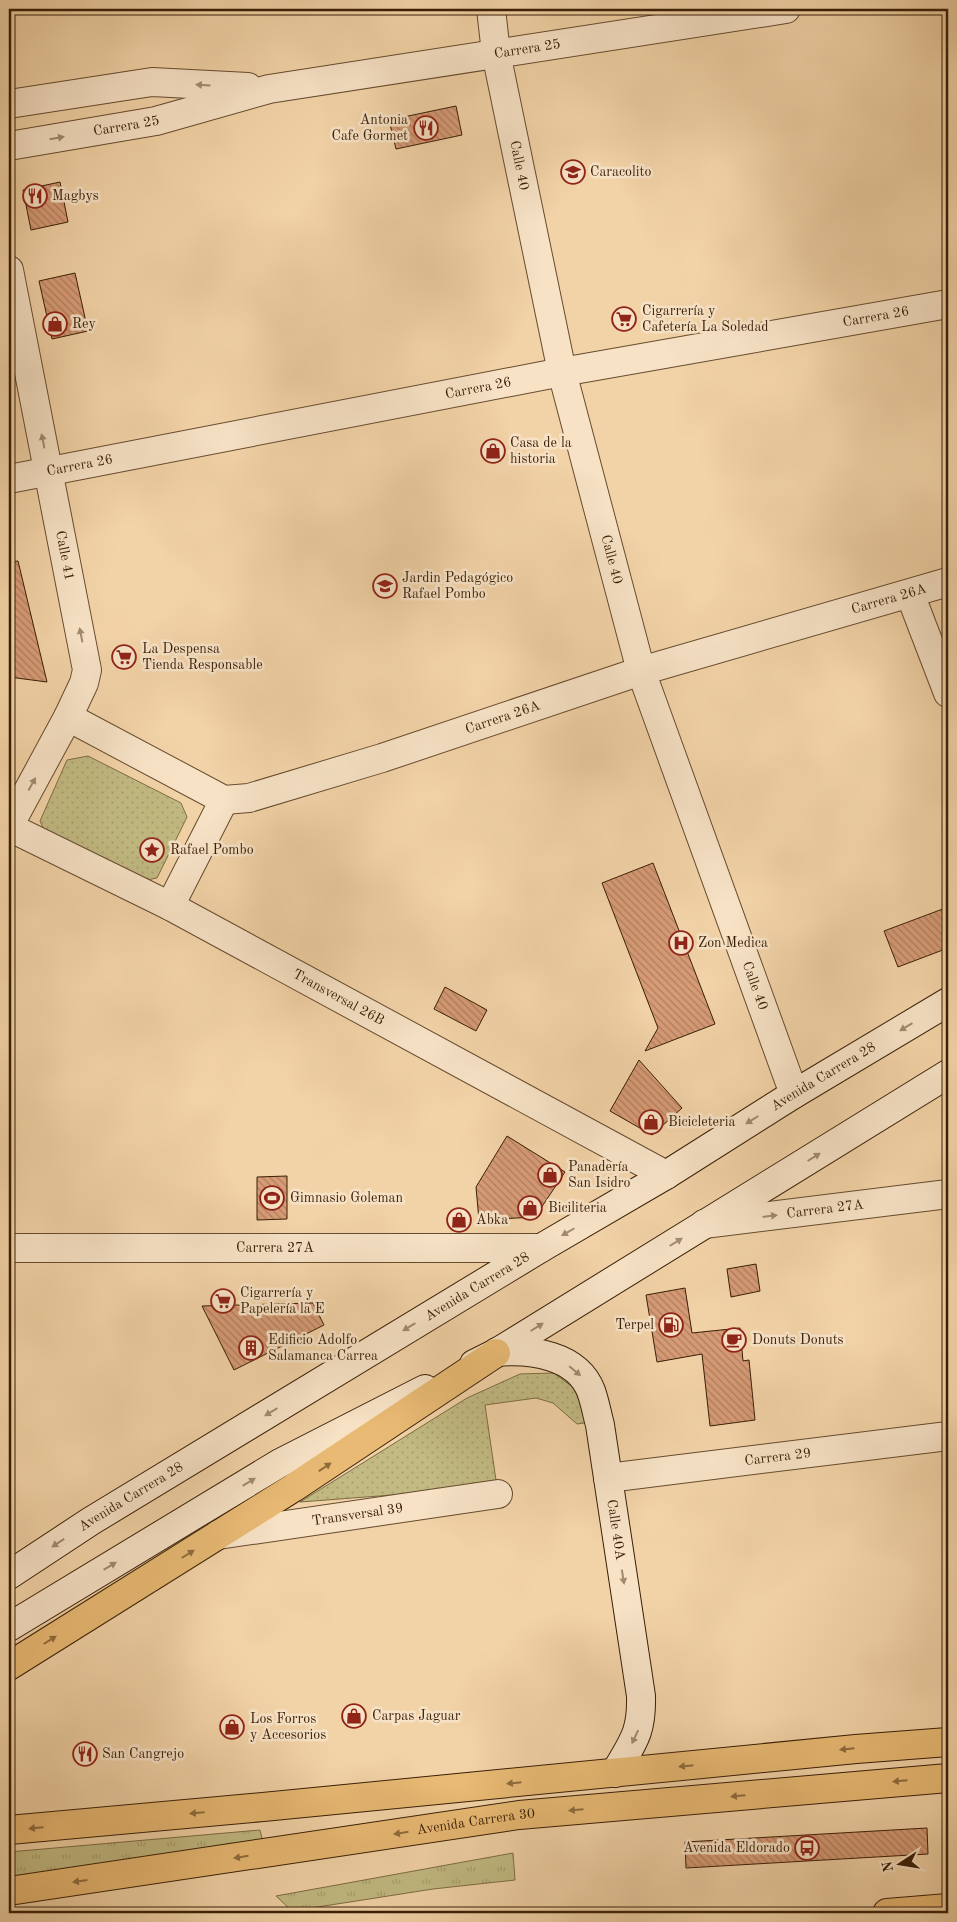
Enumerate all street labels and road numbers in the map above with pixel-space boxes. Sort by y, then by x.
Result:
street label: Carrera 25 [493,37,562,61]
street label: Carrera 25 [92,114,161,139]
street label: Calle 40 [507,139,531,191]
street label: Carrera 26 [842,304,910,329]
street label: Carrera 26 [444,375,513,401]
street label: Carrera 26 [45,452,114,479]
street label: Calle 41 [53,529,76,582]
street label: Calle 40 [598,533,625,586]
street label: Carrera 26A [850,581,929,617]
street label: Carrera 26A [464,698,542,736]
street label: Calle 40 [740,960,770,1012]
street label: Transversal 26B [290,967,387,1028]
street label: Avenida Carrera 28 [769,1040,878,1114]
street label: Carrera 27A [786,1197,865,1221]
street label: Carrera 27A [236,1241,314,1255]
street label: Avenida Carrera 28 [423,1250,532,1324]
street label: Carrera 29 [744,1446,812,1468]
street label: Avenida Carrera 28 [76,1460,186,1534]
street label: Calle 40A [604,1498,627,1561]
street label: Transversal 39 [311,1501,404,1528]
street label: Avenida Carrera 30 [416,1807,536,1837]

